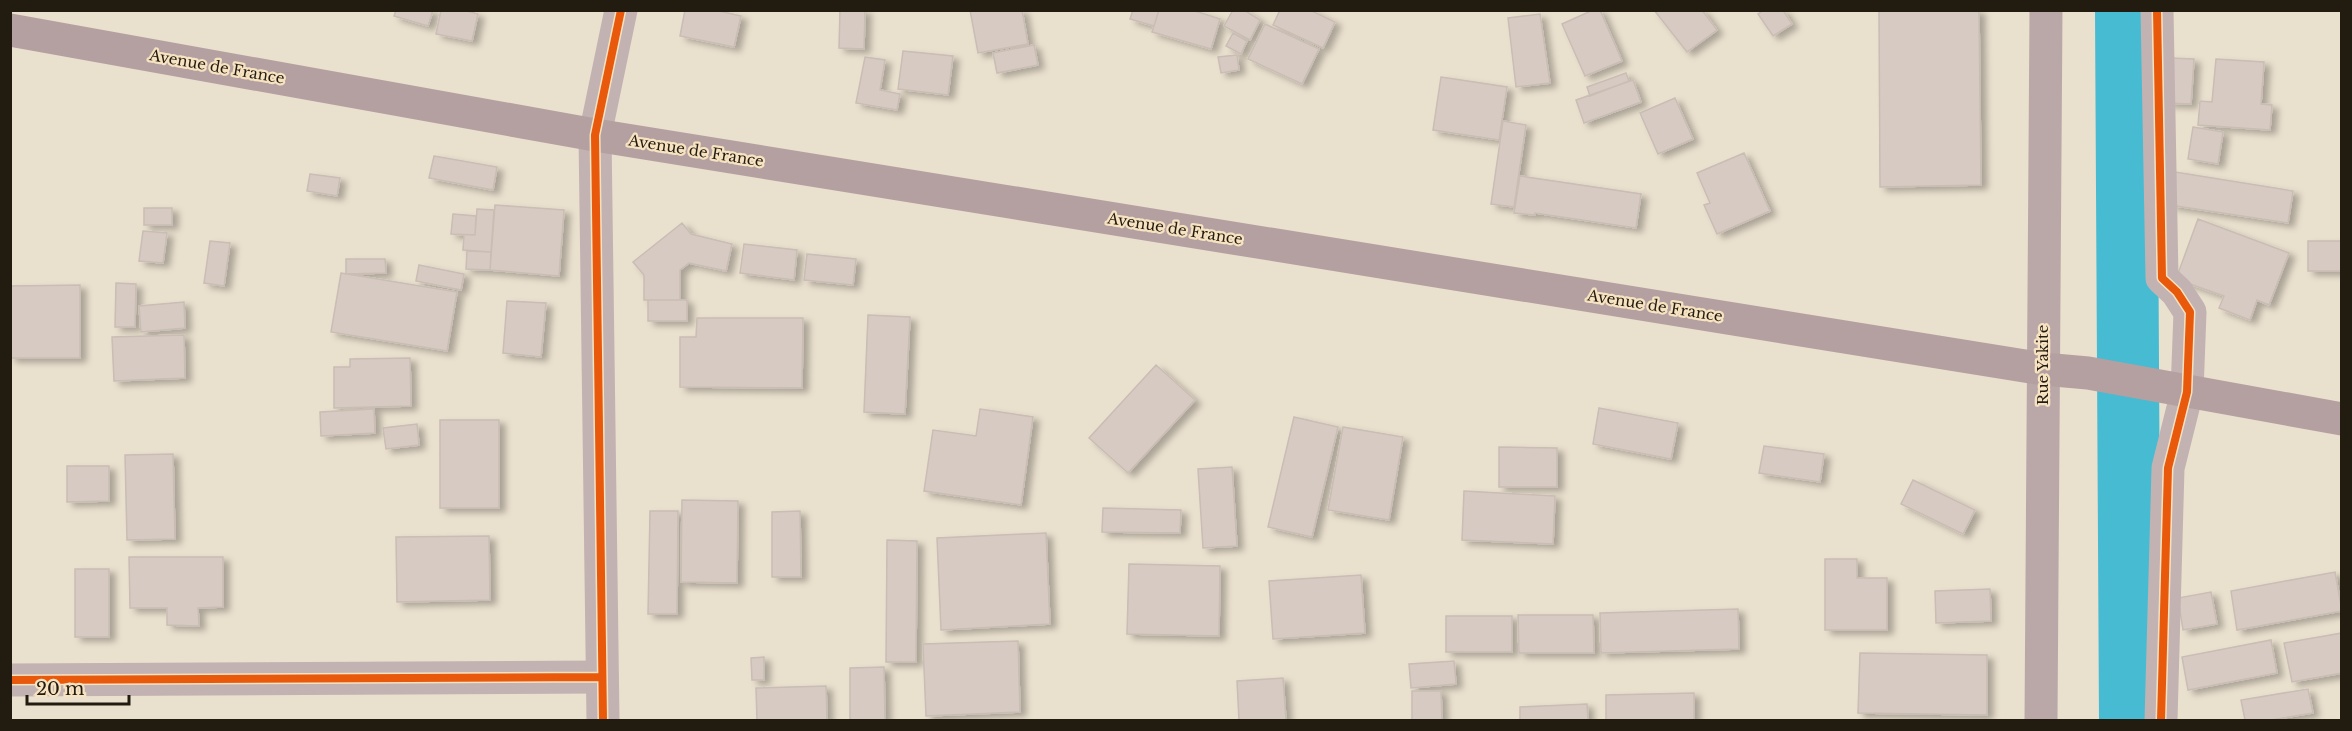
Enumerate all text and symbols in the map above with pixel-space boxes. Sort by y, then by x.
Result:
street label: Avenue de France [147,45,286,88]
street label: Avenue de France [626,130,765,171]
street label: Avenue de France [1105,208,1244,249]
street label: Avenue de France [1585,285,1724,326]
street label: Rue Yakite [2033,325,2052,405]
scale bar [27,668,129,706]
text: 20 m [36,678,84,700]

